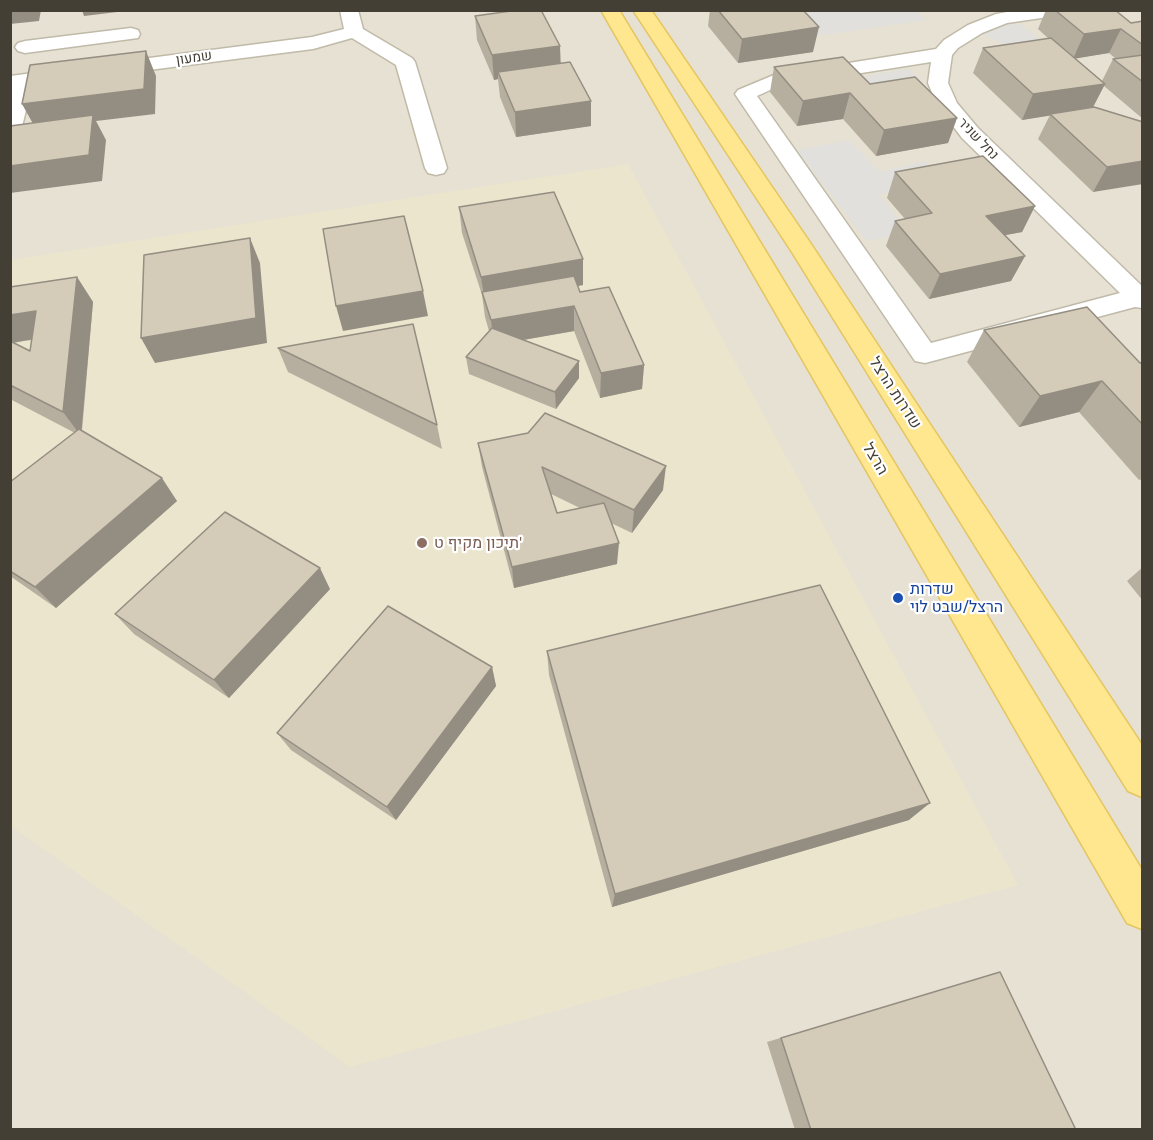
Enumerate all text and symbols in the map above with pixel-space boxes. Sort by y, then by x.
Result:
street label: שמעון [175,47,213,69]
street label: נחל שניר [954,115,1002,163]
street label: שדרות הרצל [865,353,925,433]
street label: הרצל [858,439,892,479]
place label: תיכון מקיף ט' [434,533,522,553]
marker: תיכון מקיף ט' [415,536,429,550]
place label: שדרות הרצל/שבט לוי [910,579,1003,617]
marker: שדרות הרצל/שבט לוי [891,591,905,605]

